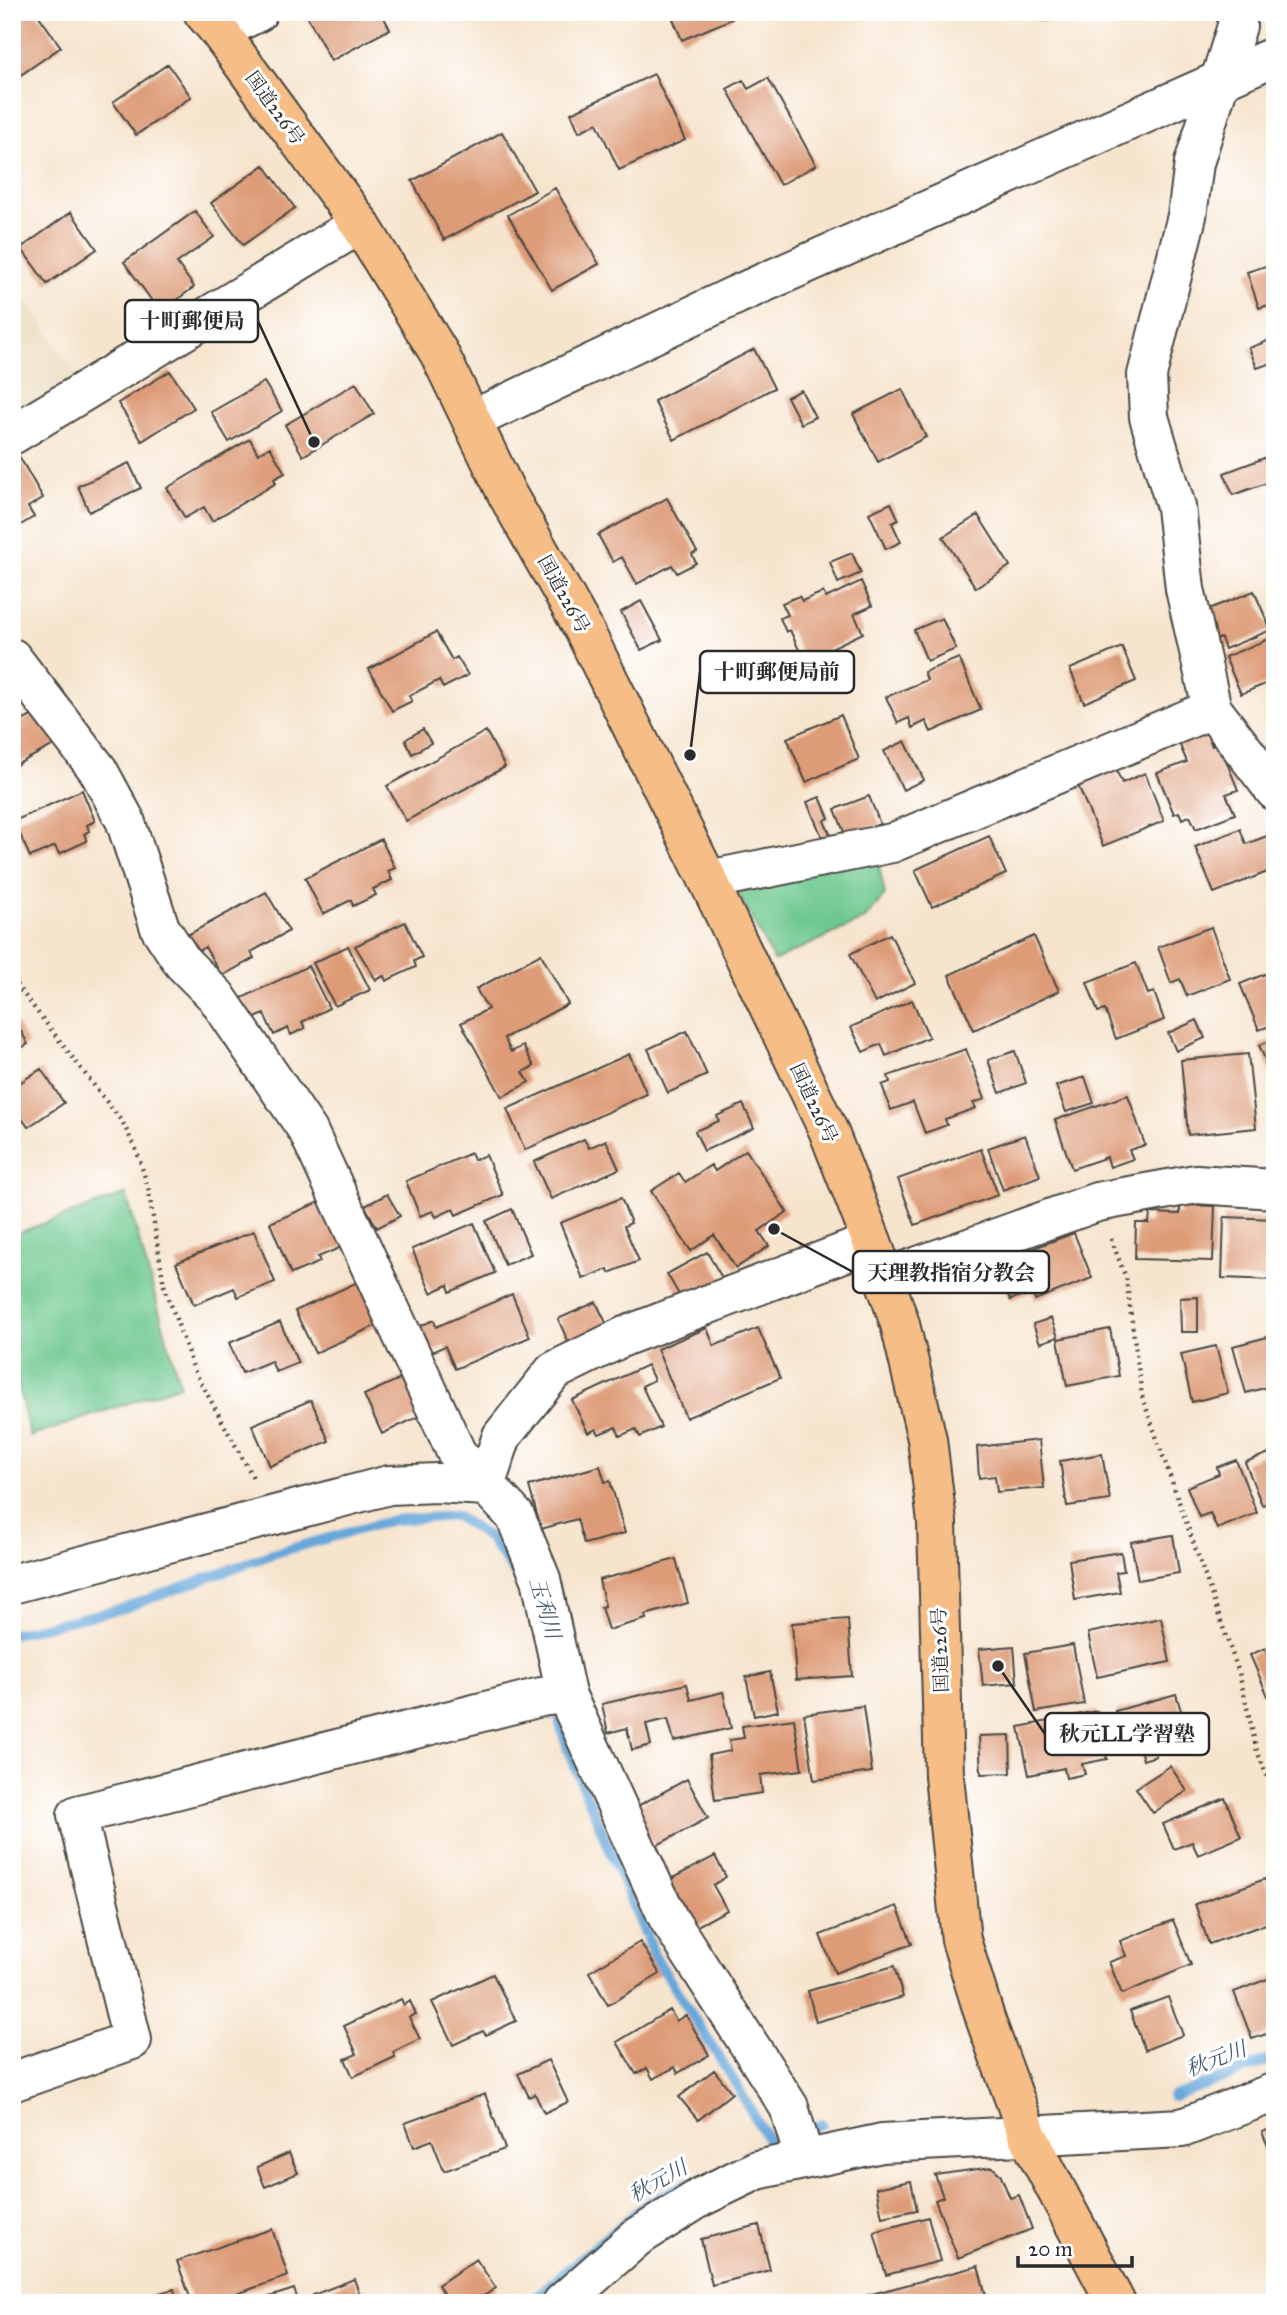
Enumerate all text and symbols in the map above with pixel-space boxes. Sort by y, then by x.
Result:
street label: 国道226号 [241,67,309,149]
callout: 十町郵便局 [125,300,258,342]
text: 十町郵便局 [140,308,245,334]
street label: 国道226号 [533,551,595,637]
callout: 十町郵便局前 [700,651,854,693]
text: 十町郵便局前 [714,659,840,685]
street label: 国道226号 [786,1059,842,1147]
callout: 天理教指宿分教会 [853,1251,1049,1293]
text: 天理教指宿分教会 [867,1260,1035,1286]
water label: 玉利川 [524,1574,567,1644]
street label: 国道226号 [927,1607,953,1693]
callout: 秋元LL学習塾 [1045,1713,1209,1755]
text: 秋元LL学習塾 [1059,1721,1195,1747]
water label: 秋元川 [1182,2035,1252,2082]
water label: 秋元川 [624,2153,694,2208]
scale bar [1018,2224,1131,2268]
text: 20 m [1028,2236,1073,2262]

